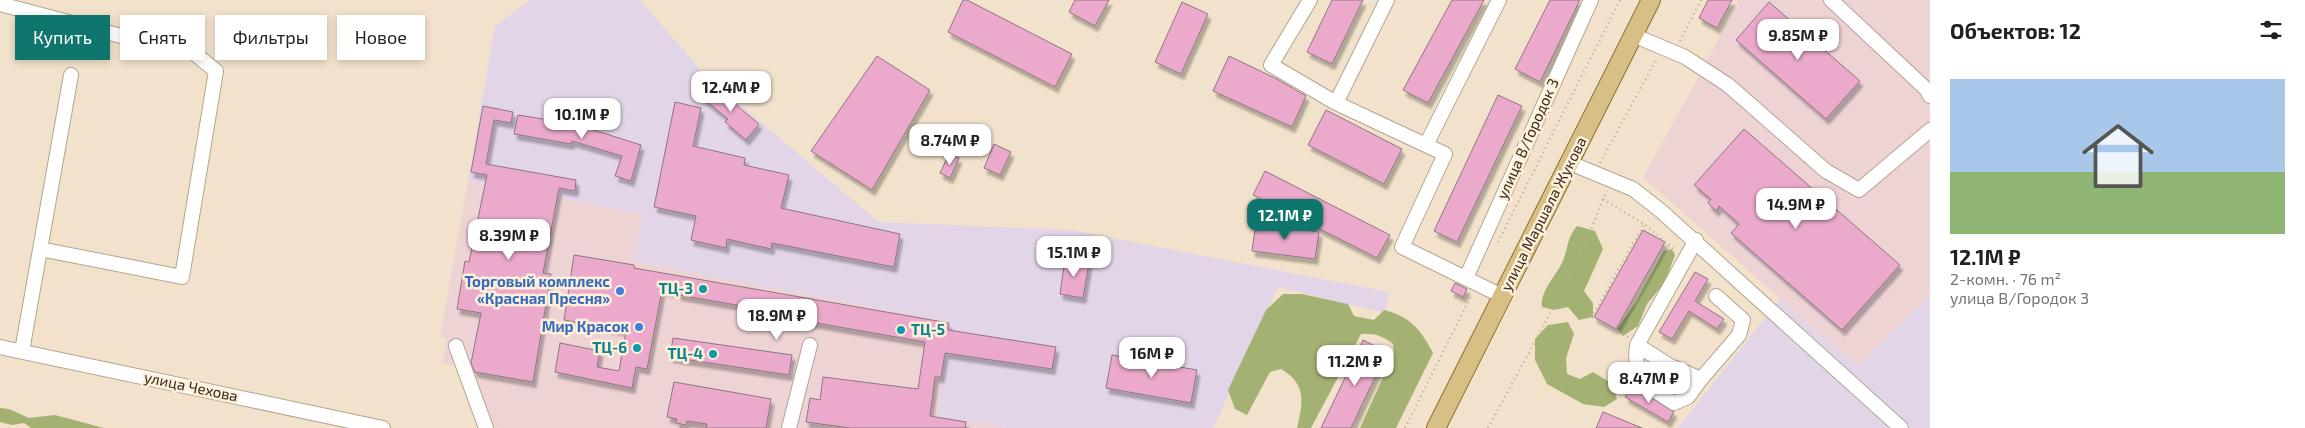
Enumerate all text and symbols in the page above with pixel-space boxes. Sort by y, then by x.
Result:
chip: Купить [15,15,110,60]
chip: Снять [120,15,205,60]
chip: Фильтры [215,15,327,60]
chip: Новое [337,15,425,60]
icon: filters [2257,16,2285,44]
pin: 9.85M ₽ [1752,18,1844,61]
text: Объектов: 12 [1950,18,2081,43]
text: 9.85M ₽ [1768,25,1828,44]
pin: 12.4M ₽ [685,70,777,113]
street label: улица В/Городок 3 [1492,75,1563,202]
text: 12.4M ₽ [702,77,760,96]
pin: 10.1M ₽ [536,98,628,140]
text: 10.1M ₽ [555,104,609,123]
icon: home [2073,111,2163,201]
pin: 8.74M ₽ [904,124,996,166]
text: 8.74M ₽ [920,130,980,149]
street label: улица Маршала Жукова [1496,134,1591,294]
pin: 14.9M ₽ [1750,188,1842,230]
text: 14.9M ₽ [1767,194,1825,213]
pin: 12.1M ₽ [1239,198,1331,241]
text: 12.1M ₽ [1258,205,1312,224]
pin: 8.39M ₽ [463,218,555,261]
text: 8.39M ₽ [479,225,539,244]
pin: 15.1M ₽ [1028,236,1120,278]
text: 15.1M ₽ [1047,242,1101,261]
text: 12.1M ₽ [1950,244,2021,269]
text: 2-комн. · 76 m² [1950,269,2061,288]
place label: Торговый комплекс «Красная Пресня» [465,272,610,307]
place label: ТЦ-3 [659,279,693,297]
marker: ТЦ-3 [697,283,709,295]
marker: Торговый комплекс «Красная Пресня» [614,285,626,297]
text: улица В/Городок 3 [1950,288,2089,307]
pin: 18.9M ₽ [731,298,823,341]
text: 18.9M ₽ [748,305,806,324]
place label: Мир Красок [542,317,630,335]
place label: ТЦ-5 [911,320,945,338]
marker: Мир Красок [633,321,645,333]
marker: ТЦ-5 [895,324,907,336]
pin: 16M ₽ [1117,336,1187,379]
place label: ТЦ-6 [592,338,627,356]
marker: ТЦ-6 [631,342,643,354]
text: 16M ₽ [1130,343,1174,362]
place label: ТЦ-4 [668,344,703,362]
pin: 11.2M ₽ [1309,344,1401,387]
marker: ТЦ-4 [707,348,719,360]
text: 11.2M ₽ [1328,351,1382,370]
pin: 8.47M ₽ [1603,362,1695,404]
street label: улица Чехова [142,367,240,406]
text: 8.47M ₽ [1619,368,1679,387]

